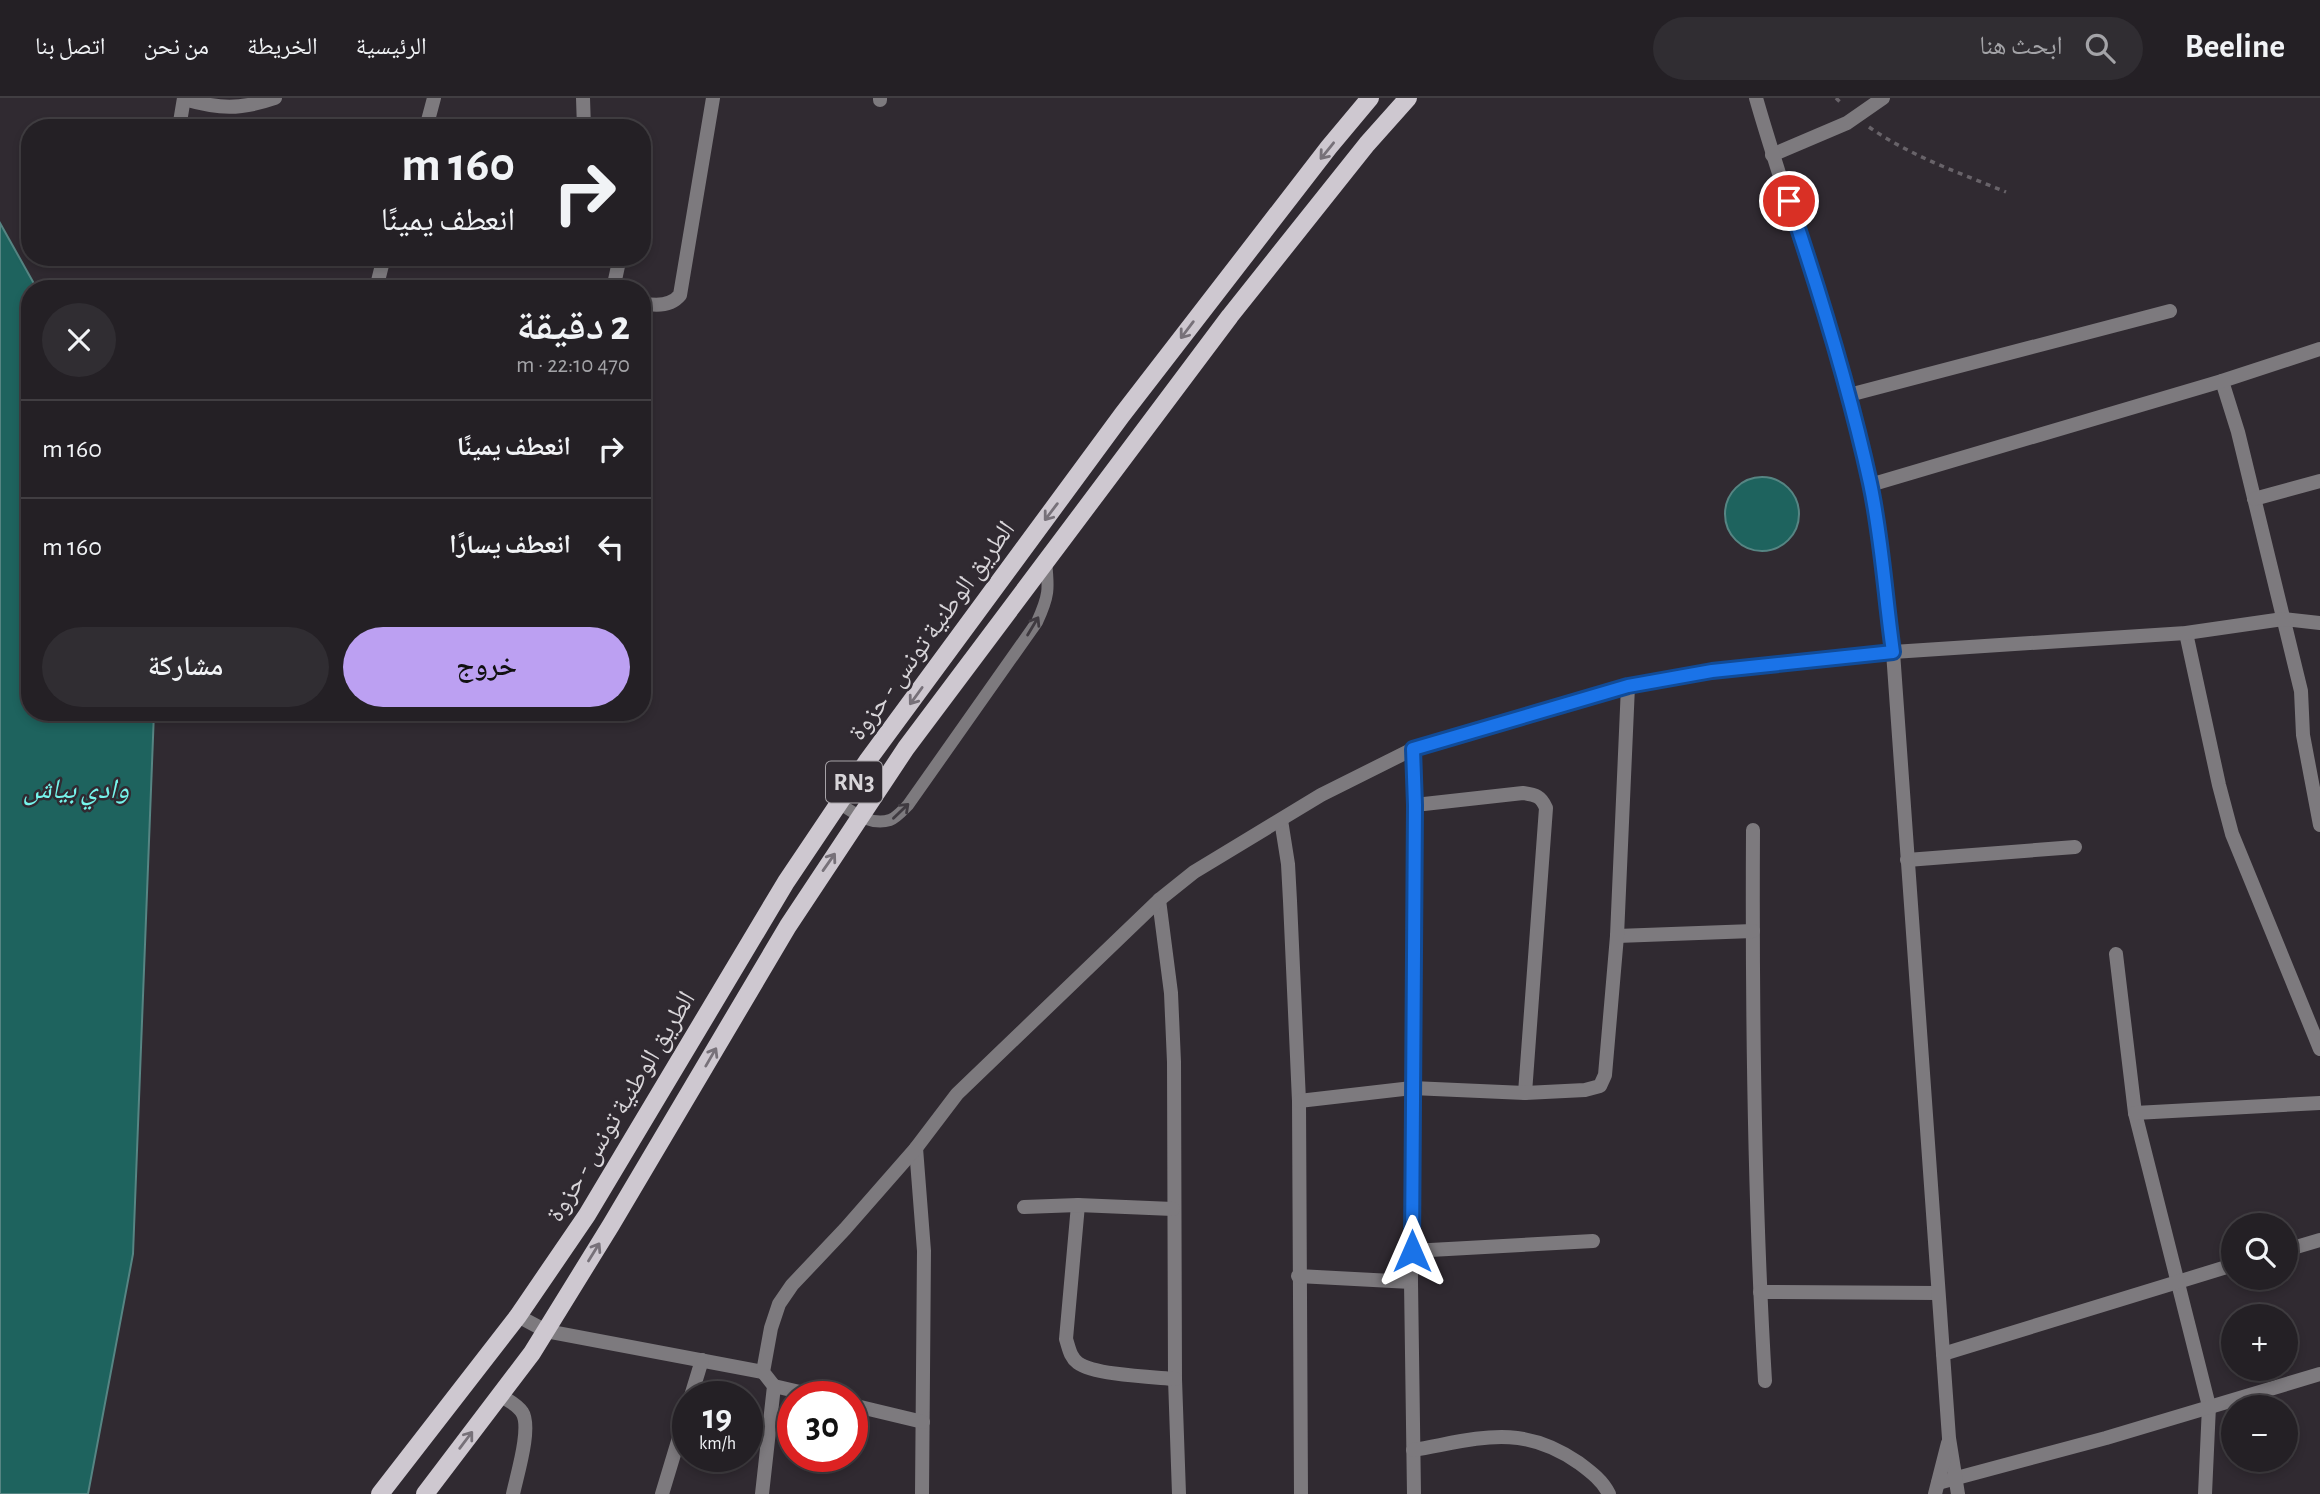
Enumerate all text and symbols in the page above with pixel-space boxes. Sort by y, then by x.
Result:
search box [1653,17,2143,80]
icon: search [2081,29,2119,67]
text: Beeline [2185,31,2285,64]
text: ابحث هنا [1979,33,2063,59]
text: اتصل بنا [35,35,105,59]
text: من نحن [143,35,209,59]
text: الخريطة [247,35,318,59]
text: الرئيسية [356,35,427,59]
text: 160 m [401,141,515,190]
one-way arrow [1319,141,1334,159]
icon: right [539,147,630,238]
pin [1759,171,1819,231]
icon: arrive [1770,182,1808,220]
text: انعطف يمينًا [381,204,515,236]
button: close [42,303,116,377]
text: 2 دقيقة [517,305,630,347]
one-way arrow [1179,320,1194,339]
text: 470 m · 22:10 [516,354,630,377]
icon: right [592,430,630,468]
text: انعطف يمينًا [457,434,571,460]
text: 160 m [42,436,102,462]
one-way arrow [1043,503,1058,521]
street label: الطريق الوطنية تونس - حزوة [844,516,1021,746]
icon: left [592,528,630,566]
text: انعطف يسارًا [449,532,571,558]
text: 160 m [42,534,102,560]
one-way arrow [1026,617,1040,637]
button: مشاركة [42,627,329,707]
button: خروج [343,627,630,707]
one-way arrow [909,686,924,705]
road number: RN3 [826,762,882,802]
water label: وادي بياش [23,776,129,811]
one-way arrow [892,803,909,820]
one-way arrow [822,853,836,872]
street label: الطريق الوطنية تونس - حزوة [542,987,702,1227]
one-way arrow [705,1047,718,1068]
map controls [2221,1213,2298,1472]
button: search [2221,1213,2298,1290]
position arrow [1375,1214,1449,1288]
one-way arrow [588,1243,602,1263]
button: + [2221,1304,2298,1381]
speed limit sign: 30 [777,1381,868,1472]
button: − [2221,1395,2298,1472]
text: 19 [703,1400,732,1435]
one-way arrow [458,1431,473,1449]
text: km/h [699,1435,736,1453]

